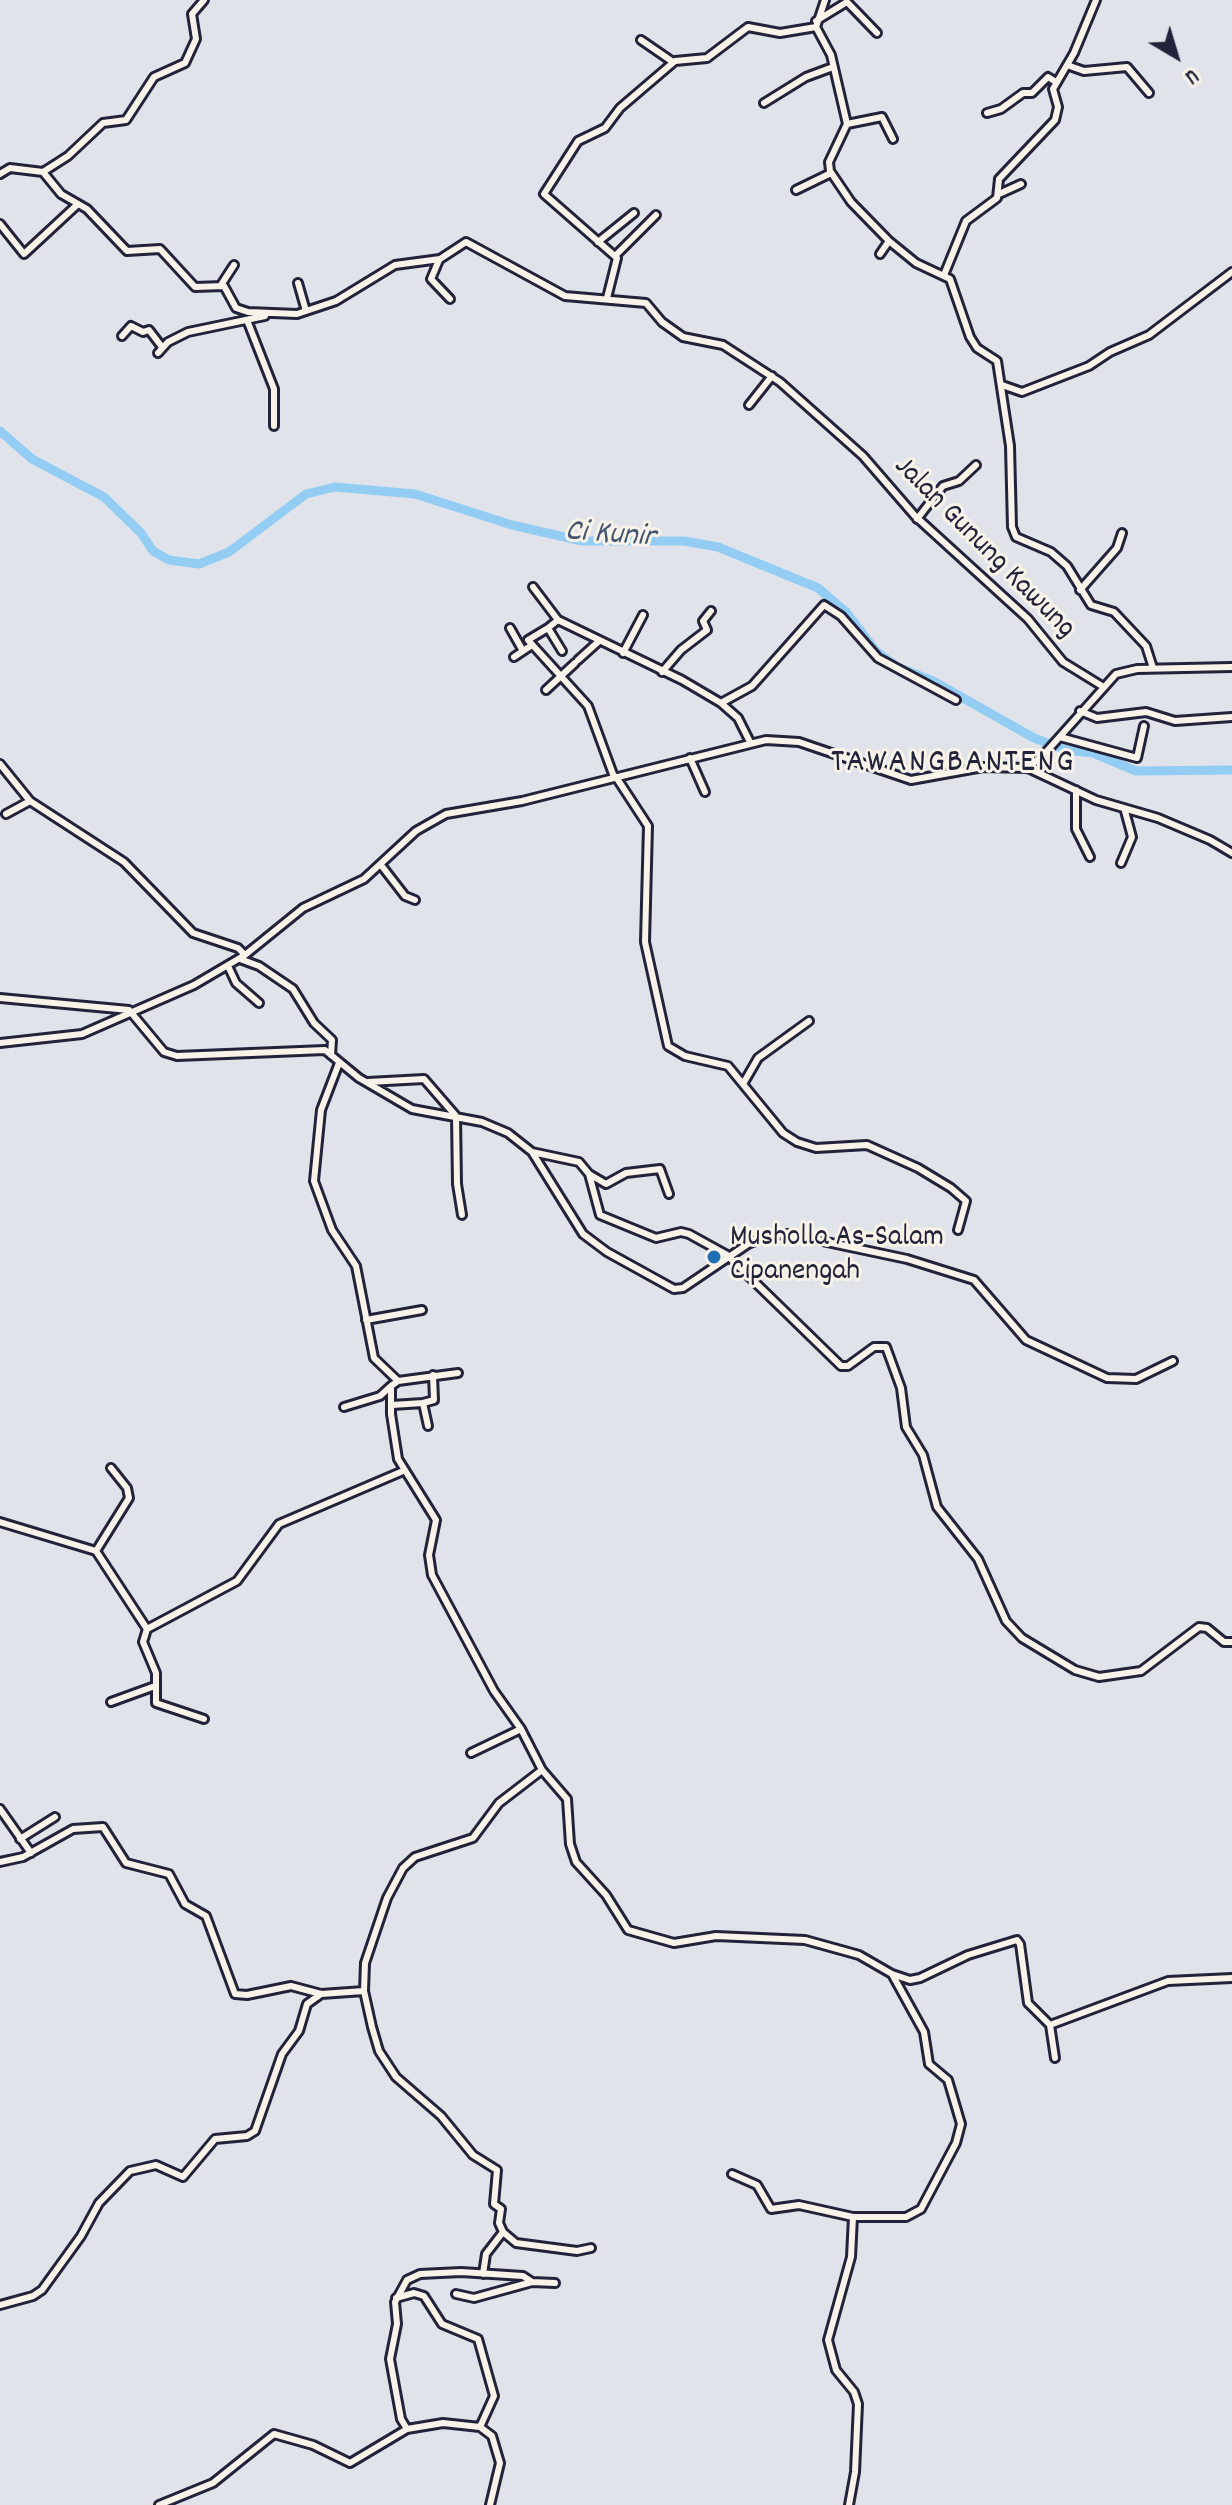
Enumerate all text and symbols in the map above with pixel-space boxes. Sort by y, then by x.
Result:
north arrow [1136,16,1216,96]
text: U [1177,60,1205,91]
street label: Jalan Gunung Kawung [884,450,1082,648]
water label: Ci Kunir [564,515,656,559]
district label: TAWANGBANTENG [831,745,1075,785]
place label: Musholla As-Salam Cipanengah [730,1222,944,1292]
marker: Musholla As-Salam Cipanengah [705,1248,723,1266]

